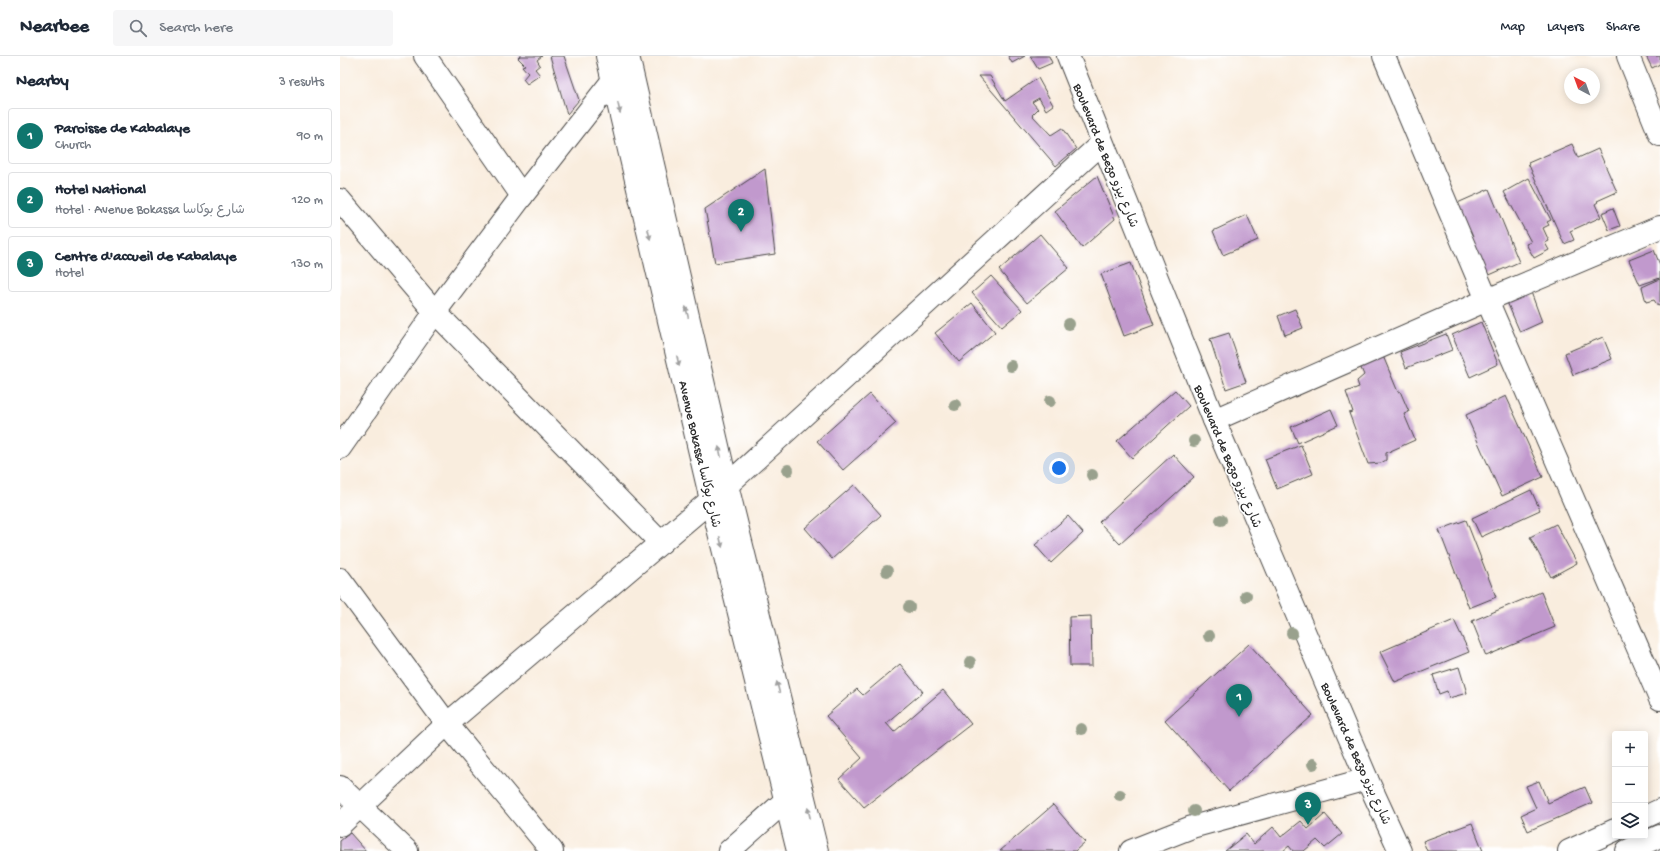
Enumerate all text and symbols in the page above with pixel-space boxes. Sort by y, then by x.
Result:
search box [113,10,393,46]
text: Nearbee [20,16,89,39]
icon: search [127,17,149,39]
text: Search here [159,19,233,37]
text: Map [1501,19,1525,36]
text: Layers [1547,19,1584,36]
text: Share [1606,19,1640,36]
north arrow [1564,68,1600,104]
text: Nearby [16,72,69,92]
text: 3 results [279,75,324,90]
street label: Boulevard de Bezo شارع بيزو [1069,81,1140,230]
one-way arrow [617,101,623,114]
text: Paroisse de Kabalaye [55,120,190,138]
text: 1 [27,129,33,144]
text: 90 m [297,129,323,144]
text: Church [55,138,91,153]
text: Hotel National [55,181,146,199]
text: 2 [27,193,33,208]
text: 120 m [292,193,323,208]
pin: 2 [728,199,754,232]
text: Hotel · Avenue Bokassa شارع بوكاسا [55,203,245,218]
one-way arrow [646,228,652,240]
text: Centre d'accueil de Kabalaye [55,248,236,266]
text: 3 [27,257,33,272]
text: 130 m [291,257,323,272]
text: Hotel [55,266,84,281]
one-way arrow [684,305,690,317]
one-way arrow [676,355,682,367]
street label: Avenue Bokassa شارع بوكاسا [674,380,723,530]
street label: Boulevard de Bezo شارع بيزو [1189,382,1264,531]
one-way arrow [716,446,722,458]
your location [1049,458,1069,478]
one-way arrow [719,536,725,548]
street label: Boulevard de Bezo شارع بيزو [1316,680,1393,827]
one-way arrow [774,681,780,693]
pin: 1 [1226,684,1252,717]
map controls [1612,731,1648,839]
button: + [1612,731,1648,767]
button: − [1612,767,1648,803]
pin: 3 [1295,792,1321,825]
button: layers [1612,803,1648,839]
one-way arrow [805,807,811,819]

